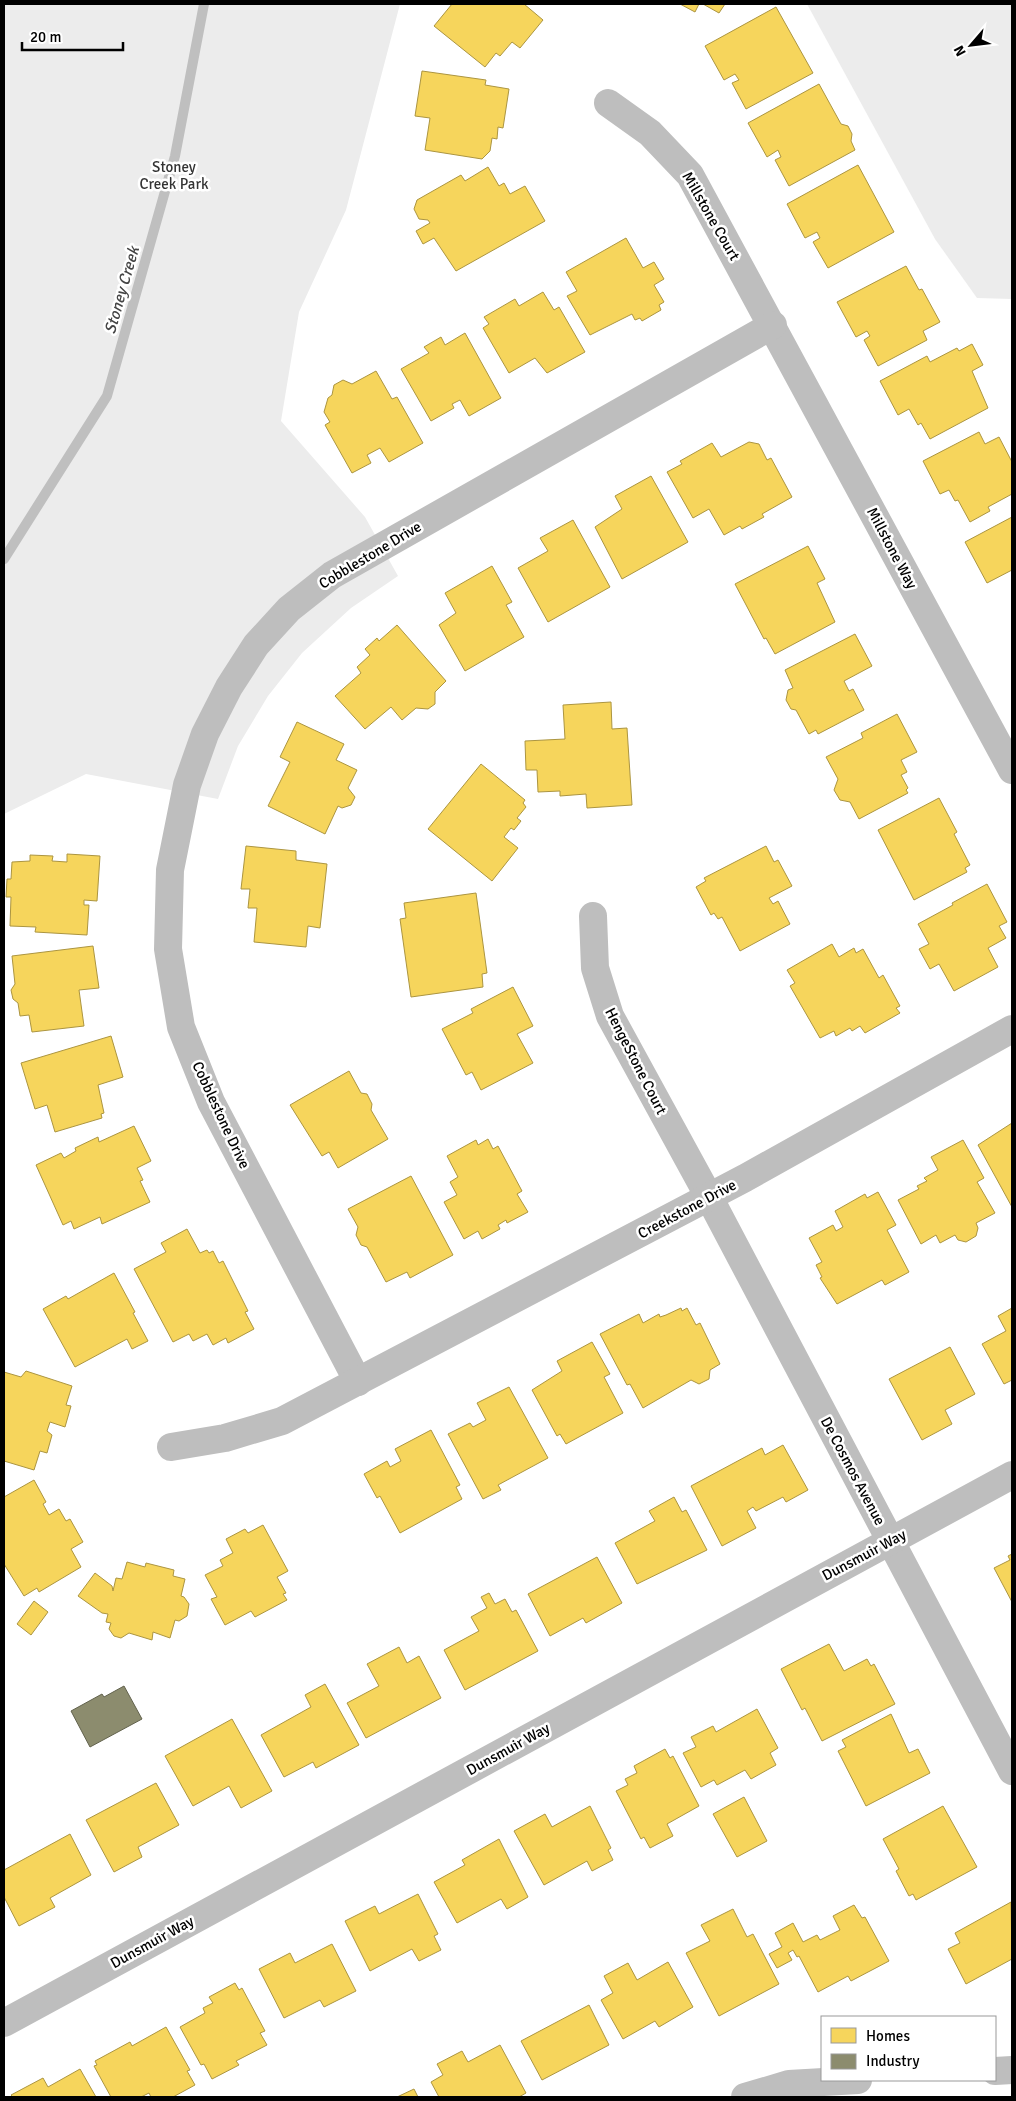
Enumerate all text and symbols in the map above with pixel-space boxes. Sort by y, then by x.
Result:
scale bar [22,20,124,52]
north arrow [946,20,996,70]
text: 20 m [30,28,61,46]
text: N [950,43,970,59]
park label: Stoney Creek Park [140,158,209,193]
street label: Millstone Court [678,168,744,264]
water label: Stoney Creek [100,243,144,336]
street label: Millstone Way [863,504,921,592]
street label: Cobblestone Drive [315,517,425,593]
street label: HengeStone Court [601,1005,671,1117]
street label: Cobblestone Drive [188,1058,254,1172]
street label: Creekstone Drive [635,1175,739,1243]
street label: De Cosmos Avenue [817,1414,889,1528]
street label: Dunsmuir Way [819,1525,909,1585]
street label: Dunsmuir Way [463,1719,553,1779]
street label: Dunsmuir Way [107,1912,197,1972]
legend [821,2016,996,2081]
text: Homes [866,2027,910,2045]
text: Industry [866,2052,919,2070]

